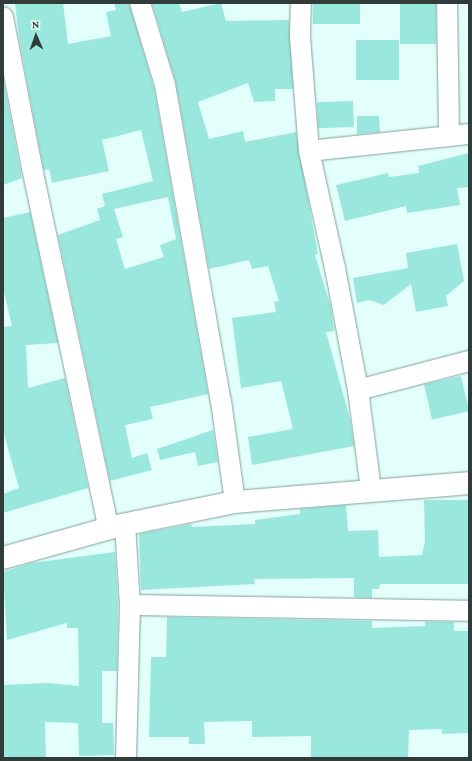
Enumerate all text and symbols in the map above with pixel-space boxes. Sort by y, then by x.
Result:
north arrow [16,16,56,56]
text: N [32,18,40,30]

